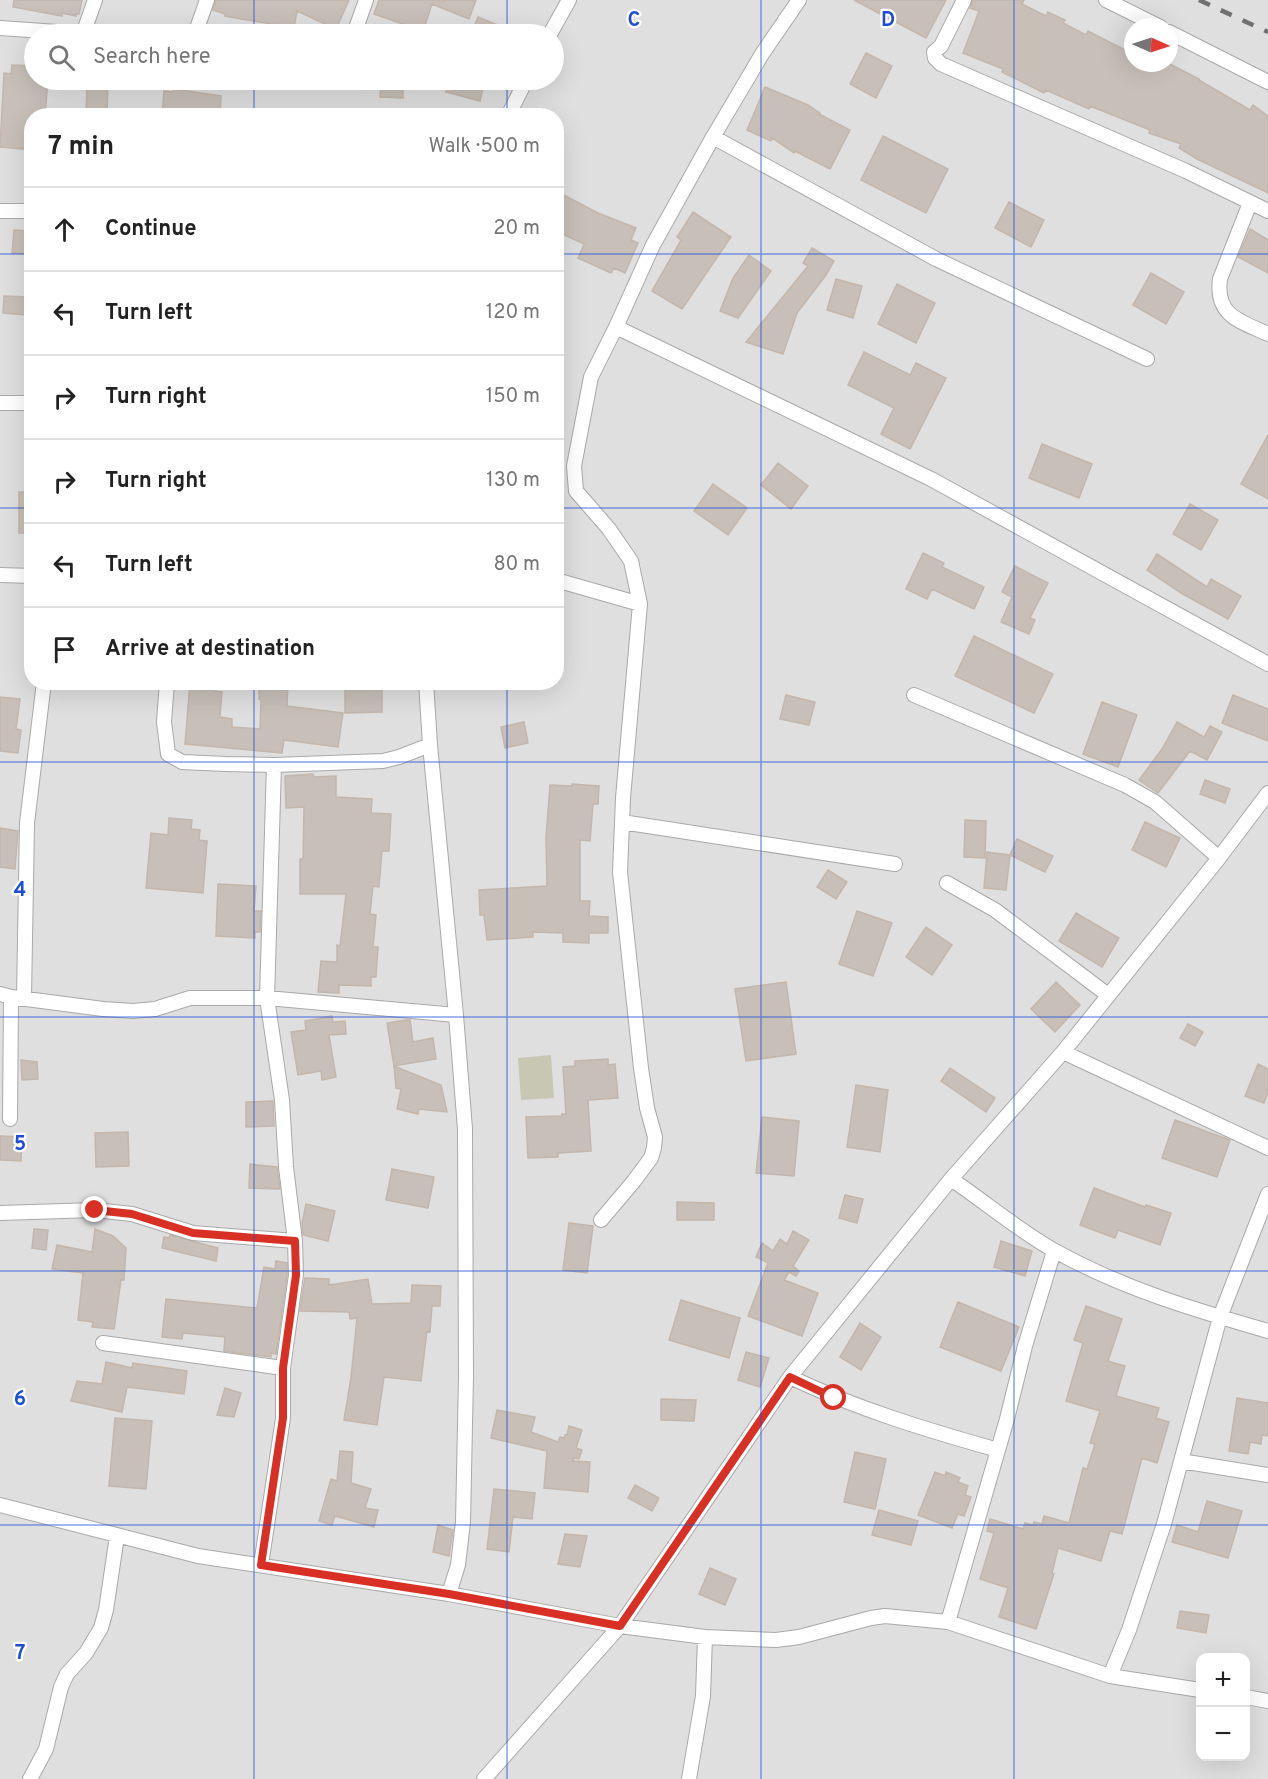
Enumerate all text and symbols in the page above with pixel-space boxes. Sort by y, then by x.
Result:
text: C [628,8,640,34]
text: D [881,8,895,34]
north arrow [1124,18,1178,72]
search box [24,24,564,90]
icon: search [45,41,78,74]
text: Search here [93,44,211,71]
text: 7 min [48,131,114,164]
text: Walk · 500 m [428,134,540,160]
icon: ahead [48,213,81,246]
text: Continue [105,216,196,243]
text: 20 m [493,216,540,242]
icon: left [48,297,81,330]
text: Turn left [105,300,193,327]
text: 120 m [486,300,540,326]
icon: right [48,381,81,414]
text: Turn right [105,384,207,411]
text: 150 m [486,384,540,410]
icon: right [48,465,81,498]
text: Turn right [105,468,207,495]
text: 130 m [486,468,540,494]
icon: left [48,549,81,582]
text: Turn left [105,552,193,579]
text: 80 m [494,552,540,578]
icon: arrive [48,633,81,666]
text: Arrive at destination [105,636,315,663]
text: 4 [14,878,26,904]
text: 5 [14,1132,26,1158]
route end [81,1196,107,1222]
route start [820,1384,846,1410]
text: 6 [14,1387,26,1413]
text: 7 [15,1641,25,1667]
map controls [1196,1653,1250,1761]
button: + [1196,1653,1250,1707]
button: − [1196,1707,1250,1761]

